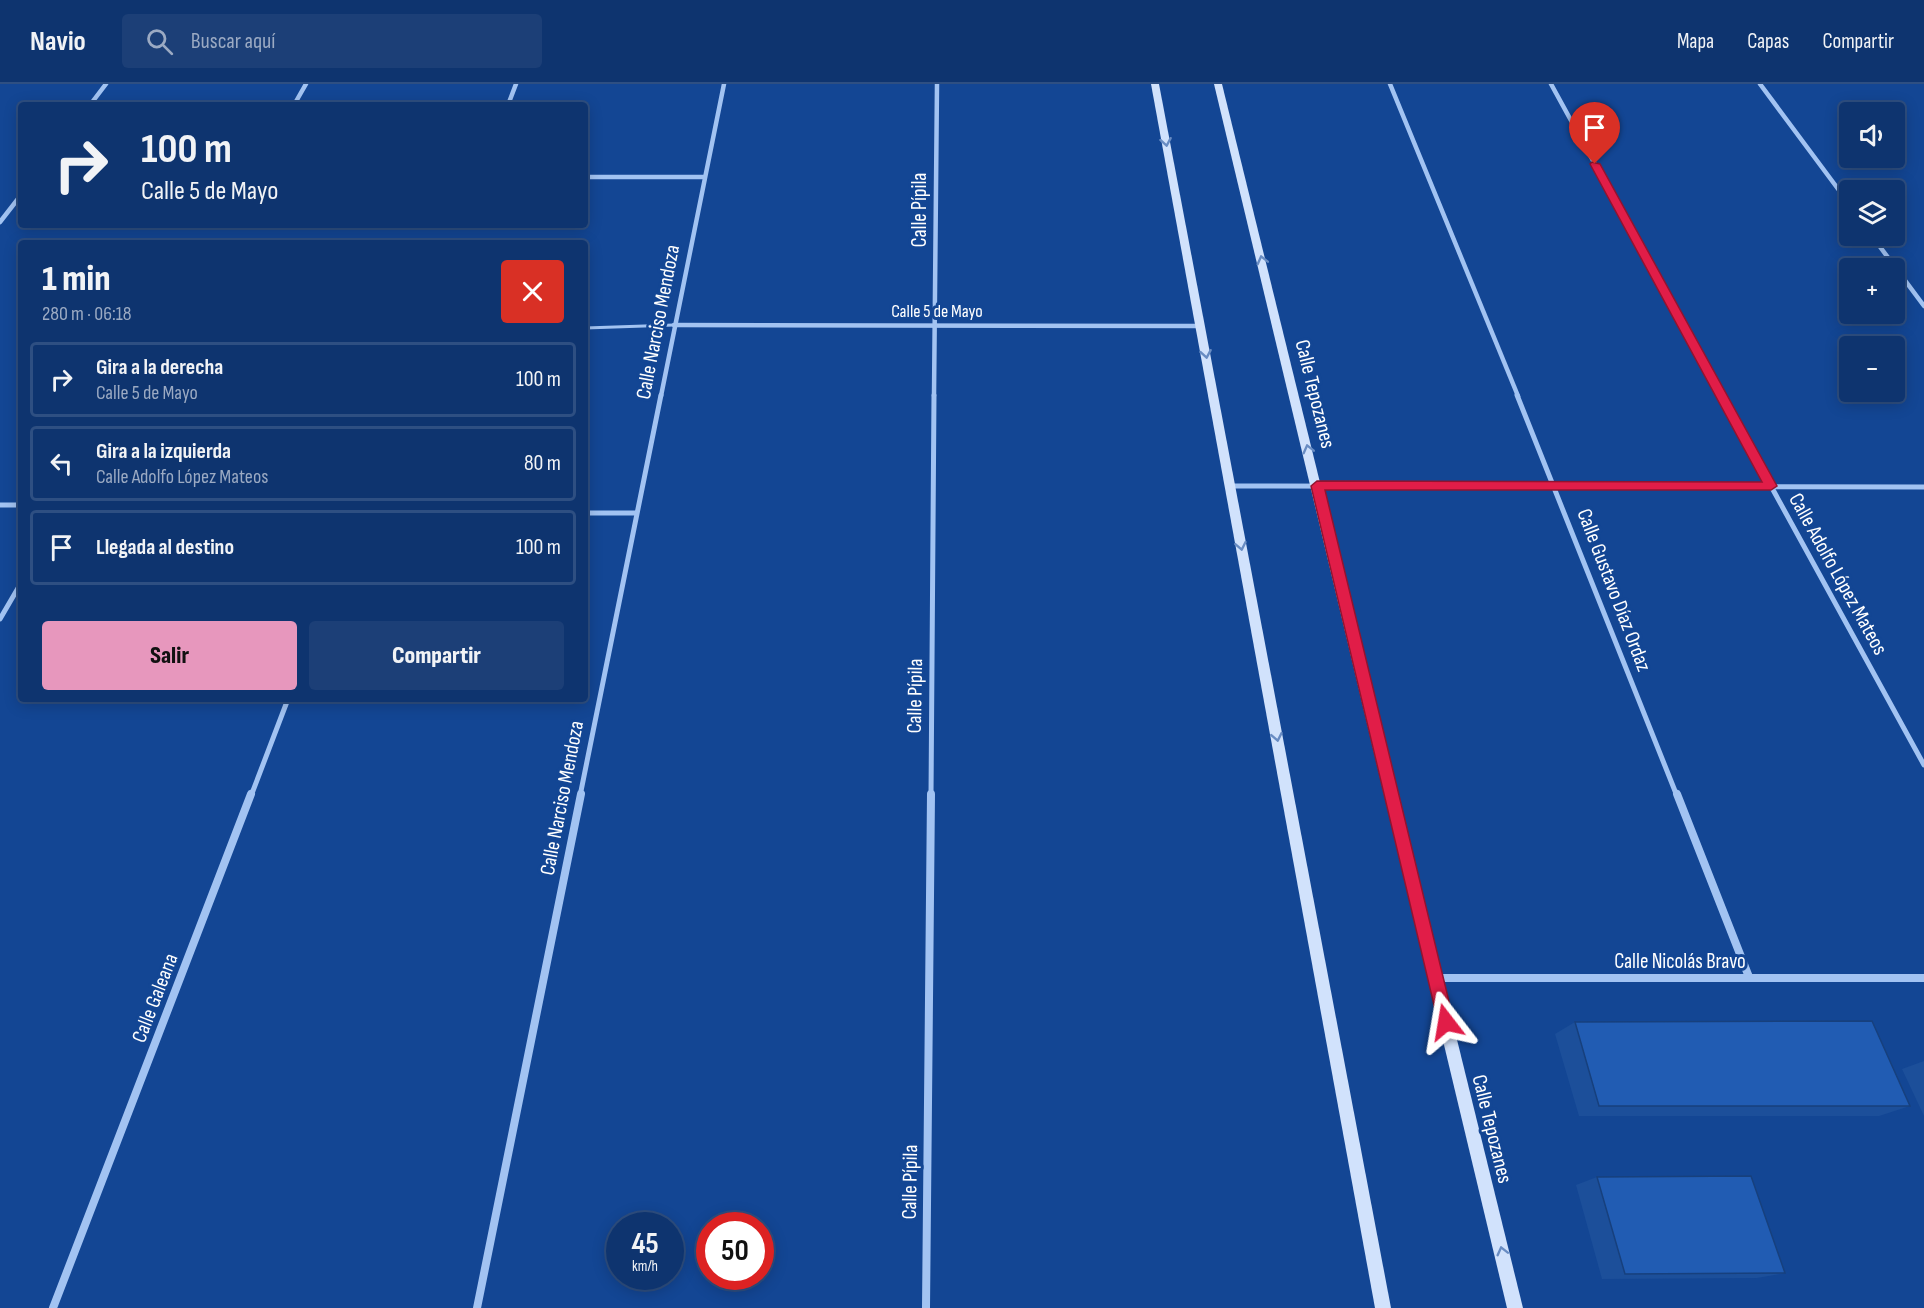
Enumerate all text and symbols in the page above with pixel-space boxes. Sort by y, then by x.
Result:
search box [122,14,542,68]
text: Navio [30,25,86,58]
icon: search [143,25,176,58]
text: Buscar aquí [191,28,275,55]
text: Mapa [1677,29,1714,54]
text: Capas [1747,29,1789,54]
text: Compartir [1822,29,1894,54]
pin [1569,102,1620,164]
map controls [1839,102,1905,402]
button: sound [1839,102,1905,168]
icon: arrive [1578,111,1611,144]
text: 100 m [141,124,232,175]
icon: right [42,126,120,204]
one-way arrow [1159,136,1172,146]
street label: Calle Pípila [907,173,932,247]
text: Calle 5 de Mayo [141,175,278,207]
button: layers [1839,180,1905,246]
street label: Calle Narciso Mendoza [631,243,685,401]
one-way arrow [1256,255,1269,265]
text: 1 min [42,258,110,301]
button: + [1839,258,1905,324]
button: close [501,260,564,323]
street label: Calle 5 de Mayo [891,301,983,322]
text: 280 m · 06:18 [42,302,132,326]
button: − [1839,336,1905,402]
street label: Calle Tepozanes [1289,337,1341,451]
one-way arrow [1199,349,1212,359]
text: Gira a la derecha [96,354,223,381]
icon: right [45,363,78,396]
text: 100 m [516,366,561,393]
text: Calle 5 de Mayo [96,381,198,405]
text: Gira a la izquierda [96,438,231,465]
one-way arrow [1303,444,1316,454]
icon: left [45,447,78,480]
text: 80 m [524,450,561,477]
text: Calle Adolfo López Mateos [96,465,268,489]
street label: Calle Adolfo López Mateos [1783,489,1893,659]
street label: Calle Gustavo Díaz Ordaz [1571,505,1657,675]
icon: arrive [45,531,78,564]
text: Llegada al destino [96,534,234,561]
text: 100 m [516,534,561,561]
one-way arrow [1234,540,1247,550]
button: Salir [42,621,297,690]
button: Compartir [309,621,564,690]
street label: Calle Pípila [902,658,928,734]
street label: Calle Narciso Mendoza [535,719,589,877]
one-way arrow [1270,732,1283,742]
street label: Calle Nicolás Bravo [1614,949,1746,974]
street label: Calle Galeana [127,950,183,1046]
position arrow [1414,990,1478,1054]
street label: Calle Tepozanes [1466,1072,1518,1186]
street label: Calle Pípila [897,1144,923,1220]
speed limit sign: 50 [696,1212,774,1290]
text: 45 [631,1226,659,1262]
one-way arrow [1496,1246,1509,1256]
text: km/h [632,1257,658,1276]

